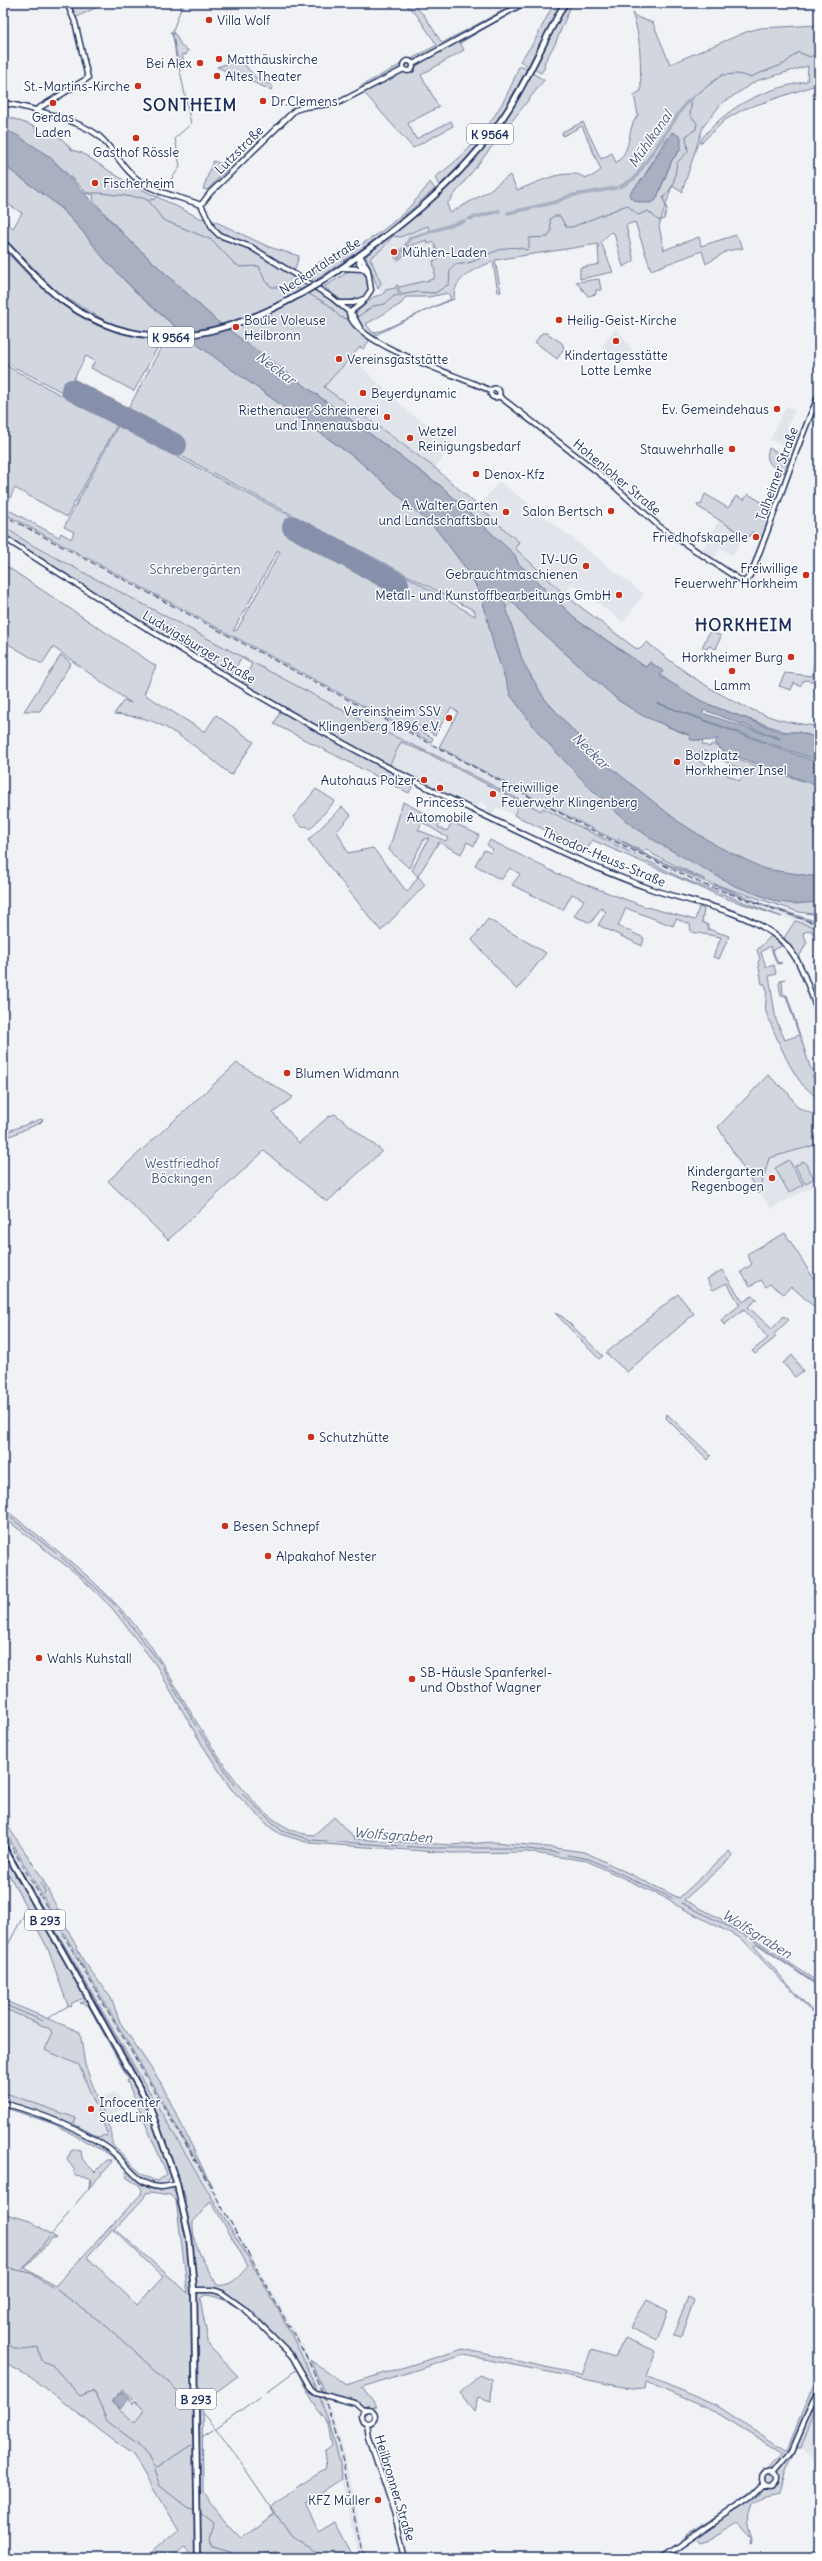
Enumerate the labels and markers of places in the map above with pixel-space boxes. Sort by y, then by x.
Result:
place label: Villa Wolf [217,12,271,29]
marker: Villa Wolf [204,15,214,25]
place label: Matthäuskirche [227,51,318,68]
marker: Matthäuskirche [214,54,224,64]
place label: Bei Alex [146,55,193,72]
marker: Bei Alex [195,58,205,68]
place label: Altes Theater [225,68,302,85]
marker: Altes Theater [212,71,222,81]
place label: St.-Martins-Kirche [24,78,130,95]
marker: St.-Martins-Kirche [133,81,143,91]
place label: Dr.Clemens [271,93,338,110]
marker: Dr.Clemens [258,96,268,106]
marker: Gerdas Laden [48,98,58,108]
place label: Gerdas Laden [32,109,74,141]
marker: Gasthof Rössle [131,133,141,143]
place label: Gasthof Rössle [93,144,179,161]
place label: Fischerheim [103,175,174,192]
marker: Fischerheim [90,178,100,188]
place label: Mühlen-Laden [402,244,487,261]
marker: Mühlen-Laden [389,247,399,257]
place label: Boule Voleuse Heilbronn [244,312,326,344]
place label: Heilig-Geist-Kirche [567,312,677,329]
marker: Heilig-Geist-Kirche [554,315,564,325]
marker: Boule Voleuse Heilbronn [231,322,241,332]
marker: Kindertagesstätte Lotte Lemke [611,336,621,346]
place label: Kindertagesstätte Lotte Lemke [564,347,668,379]
place label: Vereinsgaststätte [347,351,448,368]
marker: Vereinsgaststätte [334,354,344,364]
place label: Beyerdynamic [371,385,457,402]
marker: Beyerdynamic [358,388,368,398]
place label: Ev. Gemeindehaus [662,401,769,418]
place label: Riethenauer Schreinerei und Innenausbau [239,402,379,434]
marker: Ev. Gemeindehaus [772,404,782,414]
marker: Riethenauer Schreinerei und Innenausbau [382,412,392,422]
place label: Wetzel Reinigungsbedarf [418,423,521,455]
marker: Wetzel Reinigungsbedarf [405,433,415,443]
place label: Stauwehrhalle [640,441,724,458]
marker: Stauwehrhalle [727,444,737,454]
place label: Denox-Kfz [484,466,545,483]
marker: Denox-Kfz [471,469,481,479]
place label: A. Walter Garten und Landschaftsbau [378,497,498,529]
place label: Salon Bertsch [522,503,603,520]
marker: Salon Bertsch [606,506,616,516]
marker: A. Walter Garten und Landschaftsbau [501,507,511,517]
place label: Friedhofskapelle [652,529,748,546]
marker: Friedhofskapelle [751,532,761,542]
place label: IV-UG Gebrauchtmaschienen [445,551,578,583]
place label: Freiwillige Feuerwehr Horkheim [674,560,798,592]
marker: IV-UG Gebrauchtmaschienen [581,561,591,571]
marker: Freiwillige Feuerwehr Horkheim [801,570,811,580]
place label: Metall- und Kunstoffbearbeitungs GmbH [375,587,611,604]
marker: Metall- und Kunstoffbearbeitungs GmbH [614,590,624,600]
place label: Horkheimer Burg [682,649,783,666]
marker: Horkheimer Burg [786,652,796,662]
marker: Lamm [727,666,737,676]
place label: Lamm [713,677,751,694]
place label: Vereinsheim SSV Klingenberg 1896 e.V. [318,703,441,735]
marker: Vereinsheim SSV Klingenberg 1896 e.V. [444,713,454,723]
place label: Bolzplatz Horkheimer Insel [685,747,787,779]
marker: Bolzplatz Horkheimer Insel [672,757,682,767]
place label: Autohaus Polzer [321,772,417,789]
marker: Autohaus Polzer [419,775,429,785]
place label: Freiwillige Feuerwehr Klingenberg [501,779,637,811]
marker: Princess Automobile [435,783,445,793]
marker: Freiwillige Feuerwehr Klingenberg [488,789,498,799]
place label: Princess Automobile [407,794,473,826]
place label: Blumen Widmann [295,1065,400,1082]
marker: Blumen Widmann [282,1068,292,1078]
place label: Kindergarten Regenbogen [687,1163,764,1195]
marker: Kindergarten Regenbogen [767,1173,777,1183]
place label: Schutzhütte [319,1429,389,1446]
marker: Schutzhütte [306,1432,316,1442]
place label: Besen Schnepf [233,1518,320,1535]
marker: Besen Schnepf [220,1521,230,1531]
place label: Alpakahof Nester [276,1548,377,1565]
marker: Alpakahof Nester [263,1551,273,1561]
place label: Wahls Kuhstall [47,1650,132,1667]
marker: Wahls Kuhstall [34,1653,44,1663]
place label: SB-Häusle Spanferkel- und Obsthof Wagner [420,1664,552,1696]
marker: SB-Häusle Spanferkel- und Obsthof Wagner [407,1674,417,1684]
place label: Infocenter SuedLink [99,2094,161,2126]
marker: Infocenter SuedLink [86,2104,96,2114]
place label: KFZ Müller [308,2492,371,2509]
marker: KFZ Müller [373,2495,383,2505]

